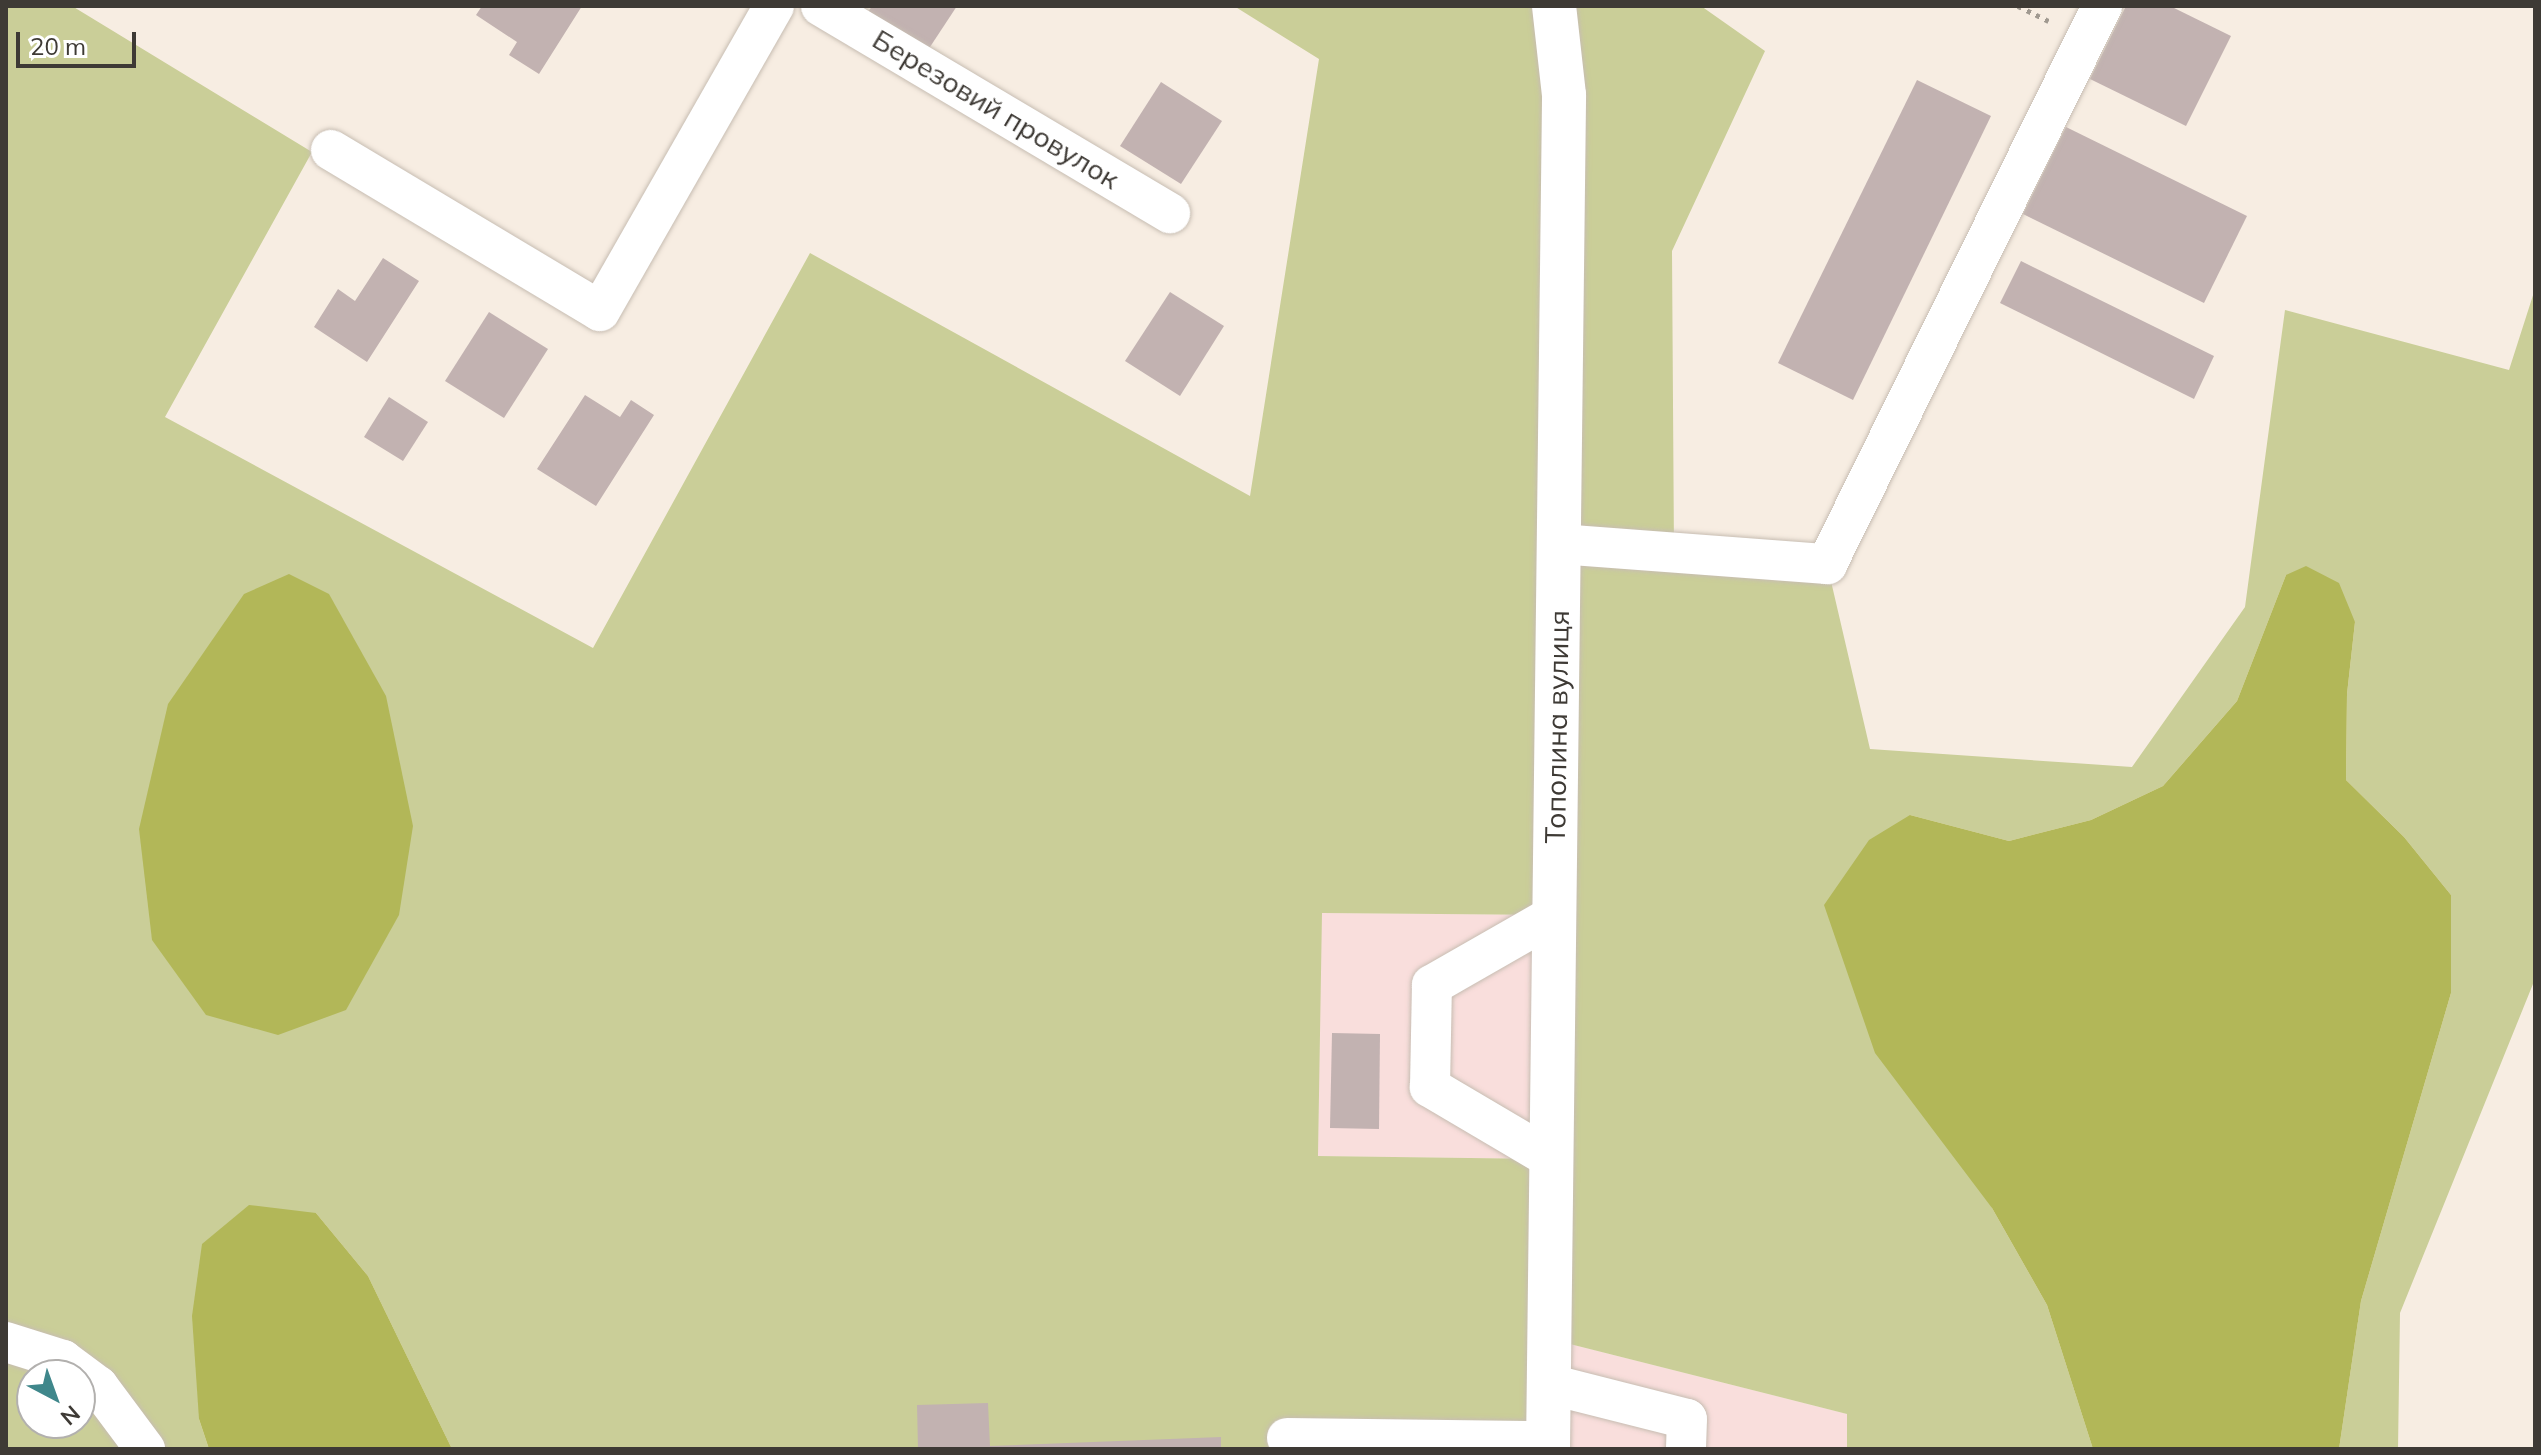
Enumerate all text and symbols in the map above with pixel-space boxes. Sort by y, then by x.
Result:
scale bar [20,16,140,66]
street label: Березовий провулок [867,22,1125,196]
text: 20 m [30,31,86,61]
street label: Тополина вулиця [1538,610,1576,844]
north arrow [16,1359,96,1439]
text: N [55,1400,86,1432]

